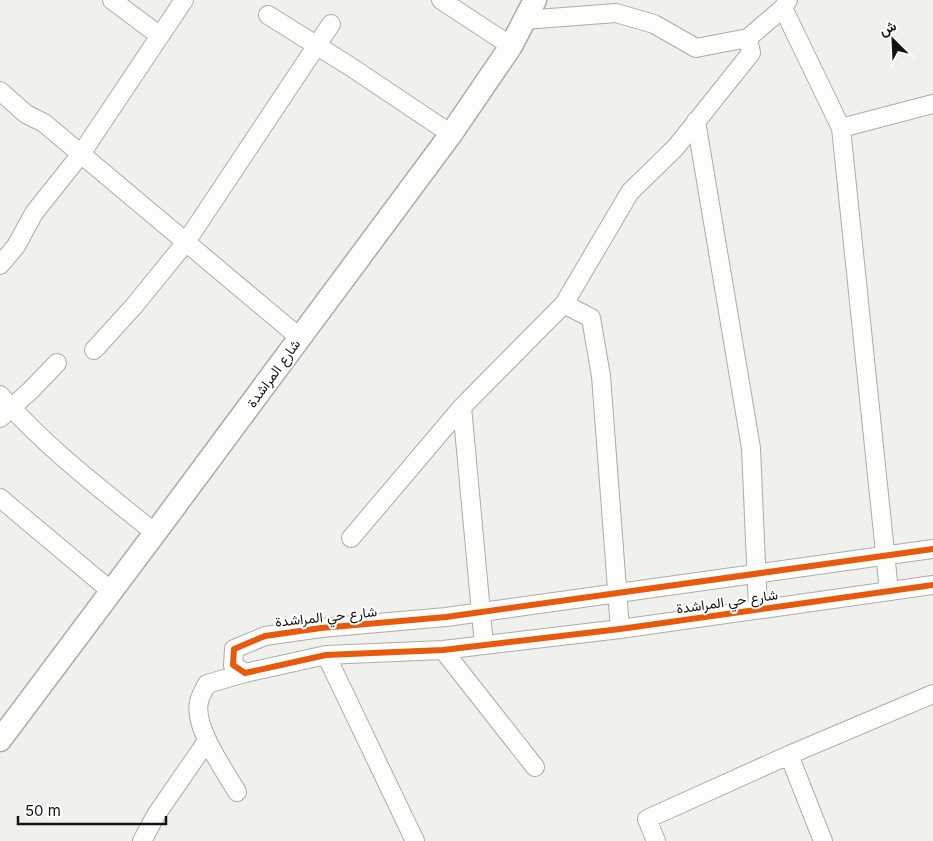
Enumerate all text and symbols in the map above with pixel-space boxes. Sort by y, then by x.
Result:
north arrow [868,15,918,65]
text: ش [876,16,899,40]
street label: شارع المراشدة [243,336,306,412]
street label: شارع حي المراشدة [675,585,779,621]
street label: شارع حي المراشدة [274,602,378,634]
scale bar [18,794,165,826]
text: 50 m [25,801,61,820]

